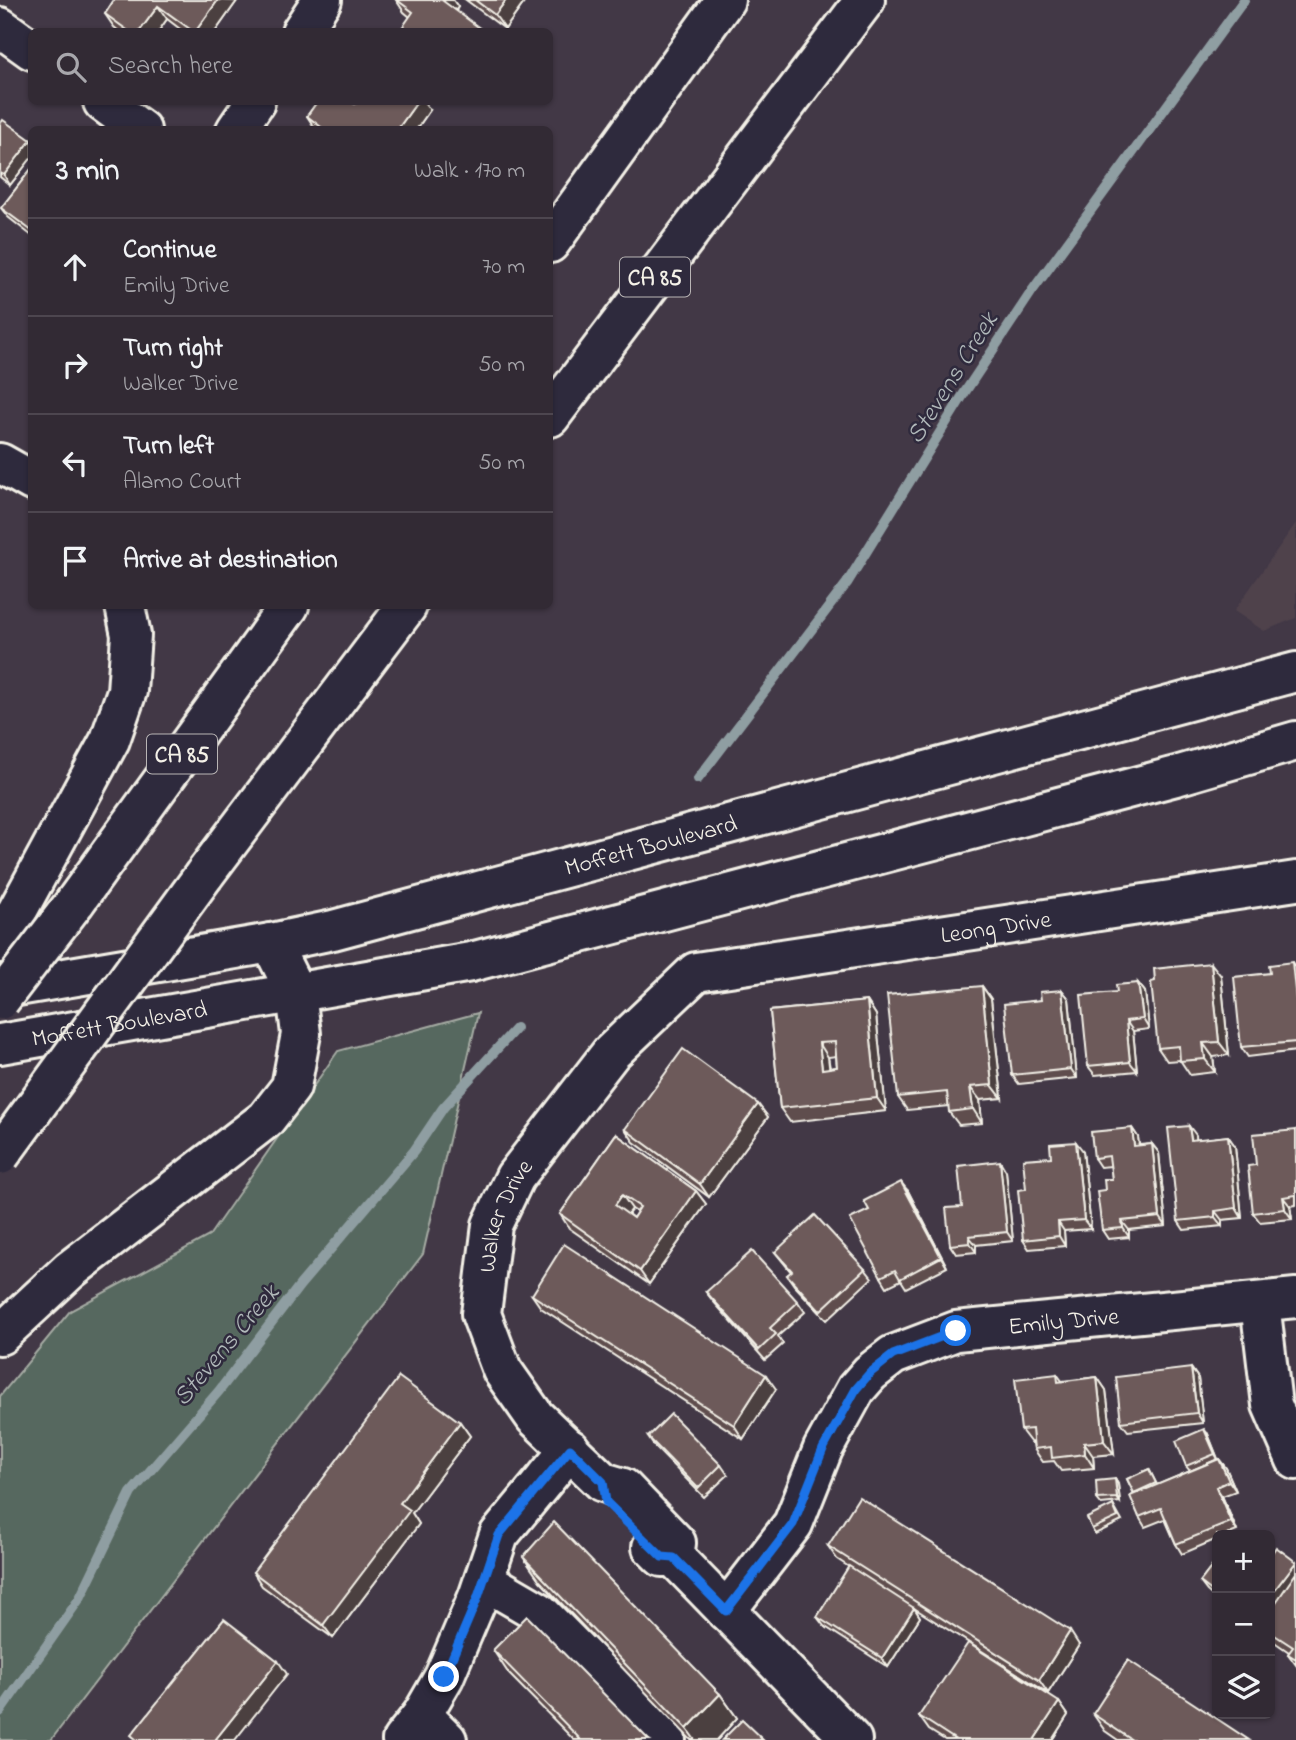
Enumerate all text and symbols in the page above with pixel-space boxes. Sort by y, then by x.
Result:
search box [28,28,553,105]
icon: search [52,48,90,86]
text: Search here [108,48,233,86]
text: 3 min [56,150,119,194]
text: Walk · 170 m [414,155,525,188]
text: Continue [123,232,216,270]
icon: ahead [56,248,94,286]
text: 70 m [482,251,525,284]
road number: CA 85 [620,258,690,296]
text: Emily Drive [123,270,229,303]
water label: Stevens Creek [898,304,1010,452]
text: Turn right [123,330,223,368]
icon: right [56,346,94,384]
text: 50 m [478,349,525,382]
text: Walker Drive [123,368,238,401]
text: Turn left [123,428,214,466]
icon: left [56,444,94,482]
text: 50 m [478,447,525,480]
text: Alamo Court [123,466,242,499]
icon: arrive [56,542,94,580]
text: Arrive at destination [123,542,338,580]
road number: CA 85 [147,734,217,774]
street label: Moffett Boulevard [561,807,742,887]
street label: Leong Drive [939,903,1054,955]
street label: Moffett Boulevard [29,993,211,1058]
street label: Walker Drive [471,1152,543,1275]
water label: Stevens Creek [165,1275,291,1415]
street label: Emily Drive [1007,1300,1121,1346]
route start [940,1315,971,1346]
map controls [1212,1530,1275,1719]
button: + [1212,1530,1275,1593]
button: − [1212,1593,1275,1656]
button: layers [1212,1656,1275,1719]
route end [428,1661,459,1692]

